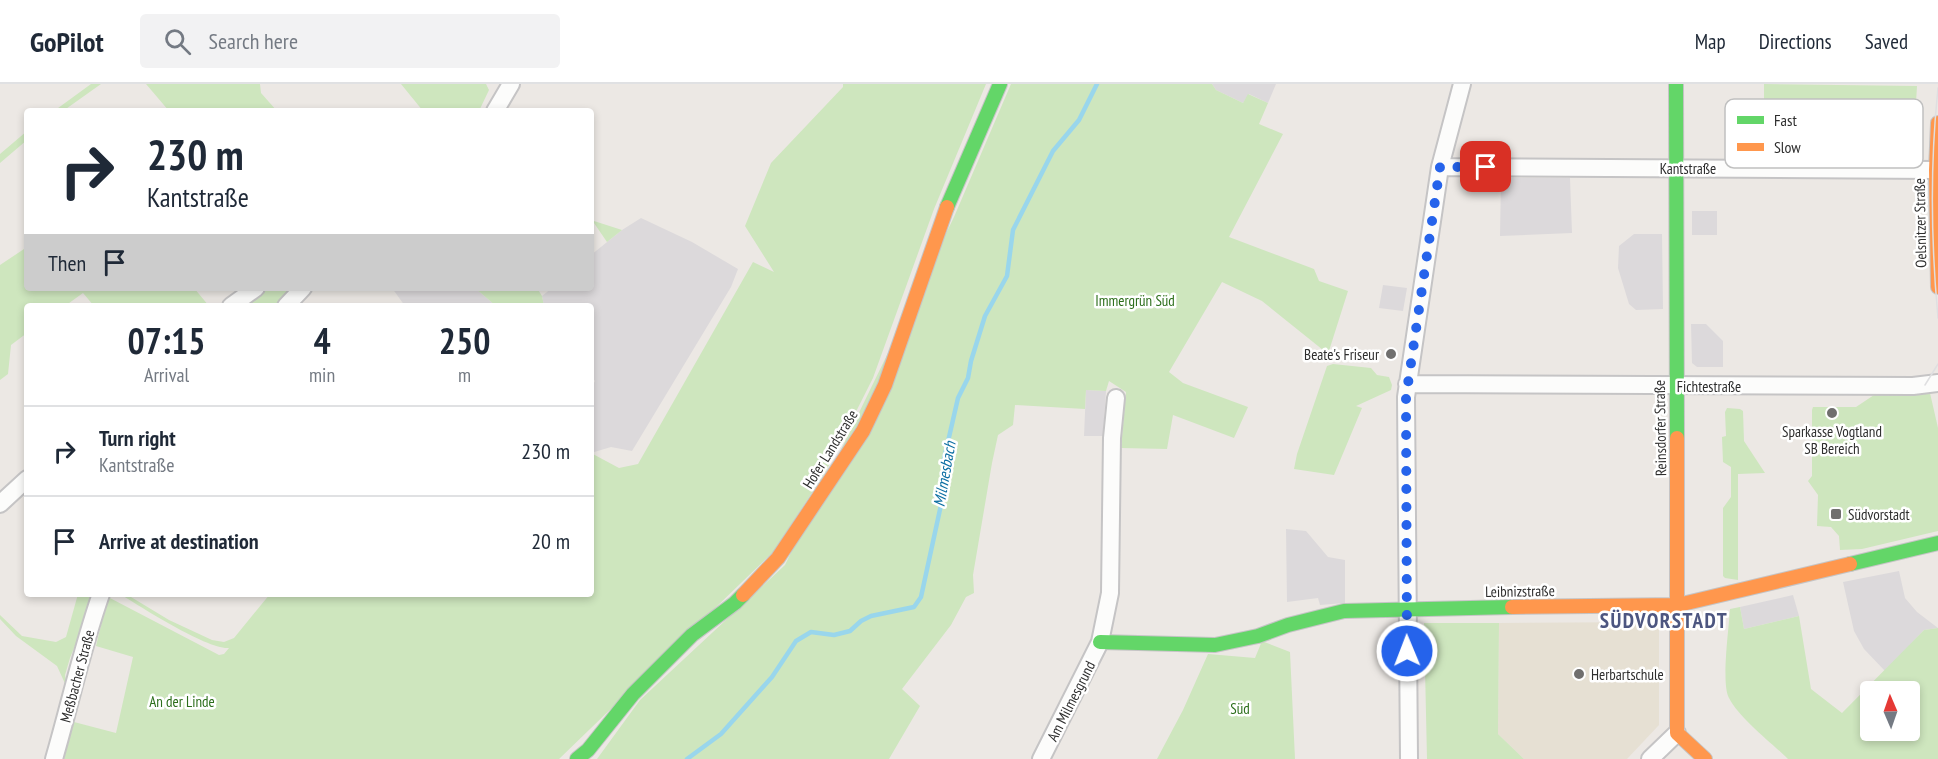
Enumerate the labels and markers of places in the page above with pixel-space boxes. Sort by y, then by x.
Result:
pin [1460,141,1511,192]
place label: Beate's Friseur [1304,345,1380,364]
marker: Beate's Friseur [1384,347,1398,361]
marker: Sparkasse Vogtland SB Bereich [1825,406,1839,420]
place label: Sparkasse Vogtland SB Bereich [1782,422,1882,458]
place label: Südvorstadt [1848,505,1910,524]
marker: Südvorstadt [1829,507,1843,521]
place label: Herbartschule [1591,665,1664,684]
marker: Herbartschule [1572,667,1586,681]

